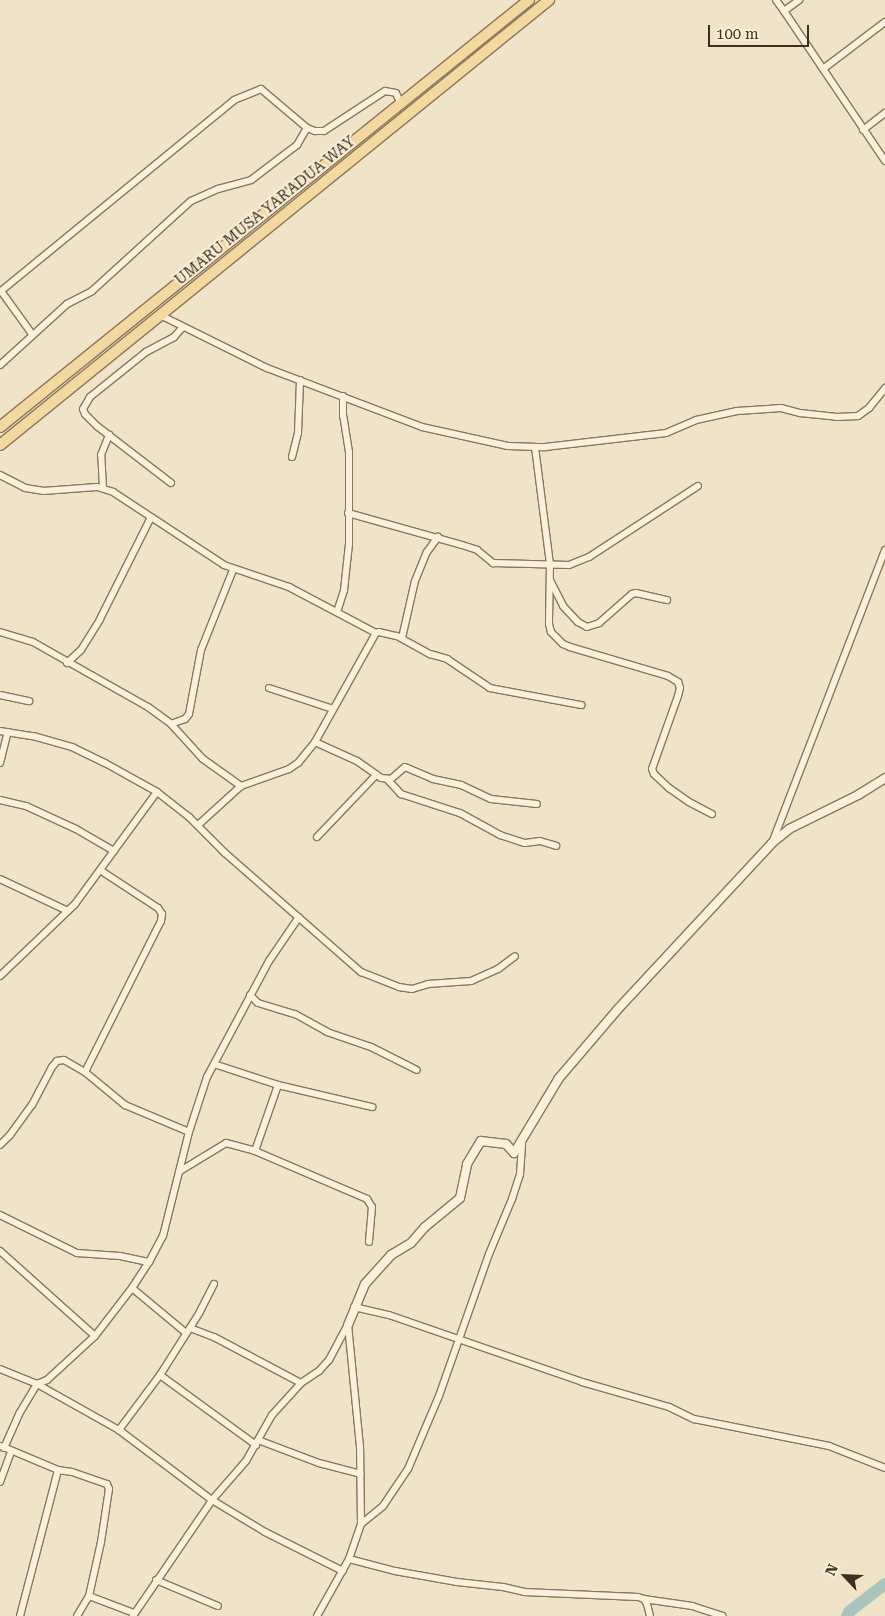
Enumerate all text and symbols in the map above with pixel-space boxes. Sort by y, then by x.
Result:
scale bar [710,15,811,47]
text: 100 m [716,25,759,43]
street label: UMARU MUSA YAR'ADUA WAY [171,133,359,289]
north arrow [820,1551,870,1601]
text: N [822,1561,841,1578]

